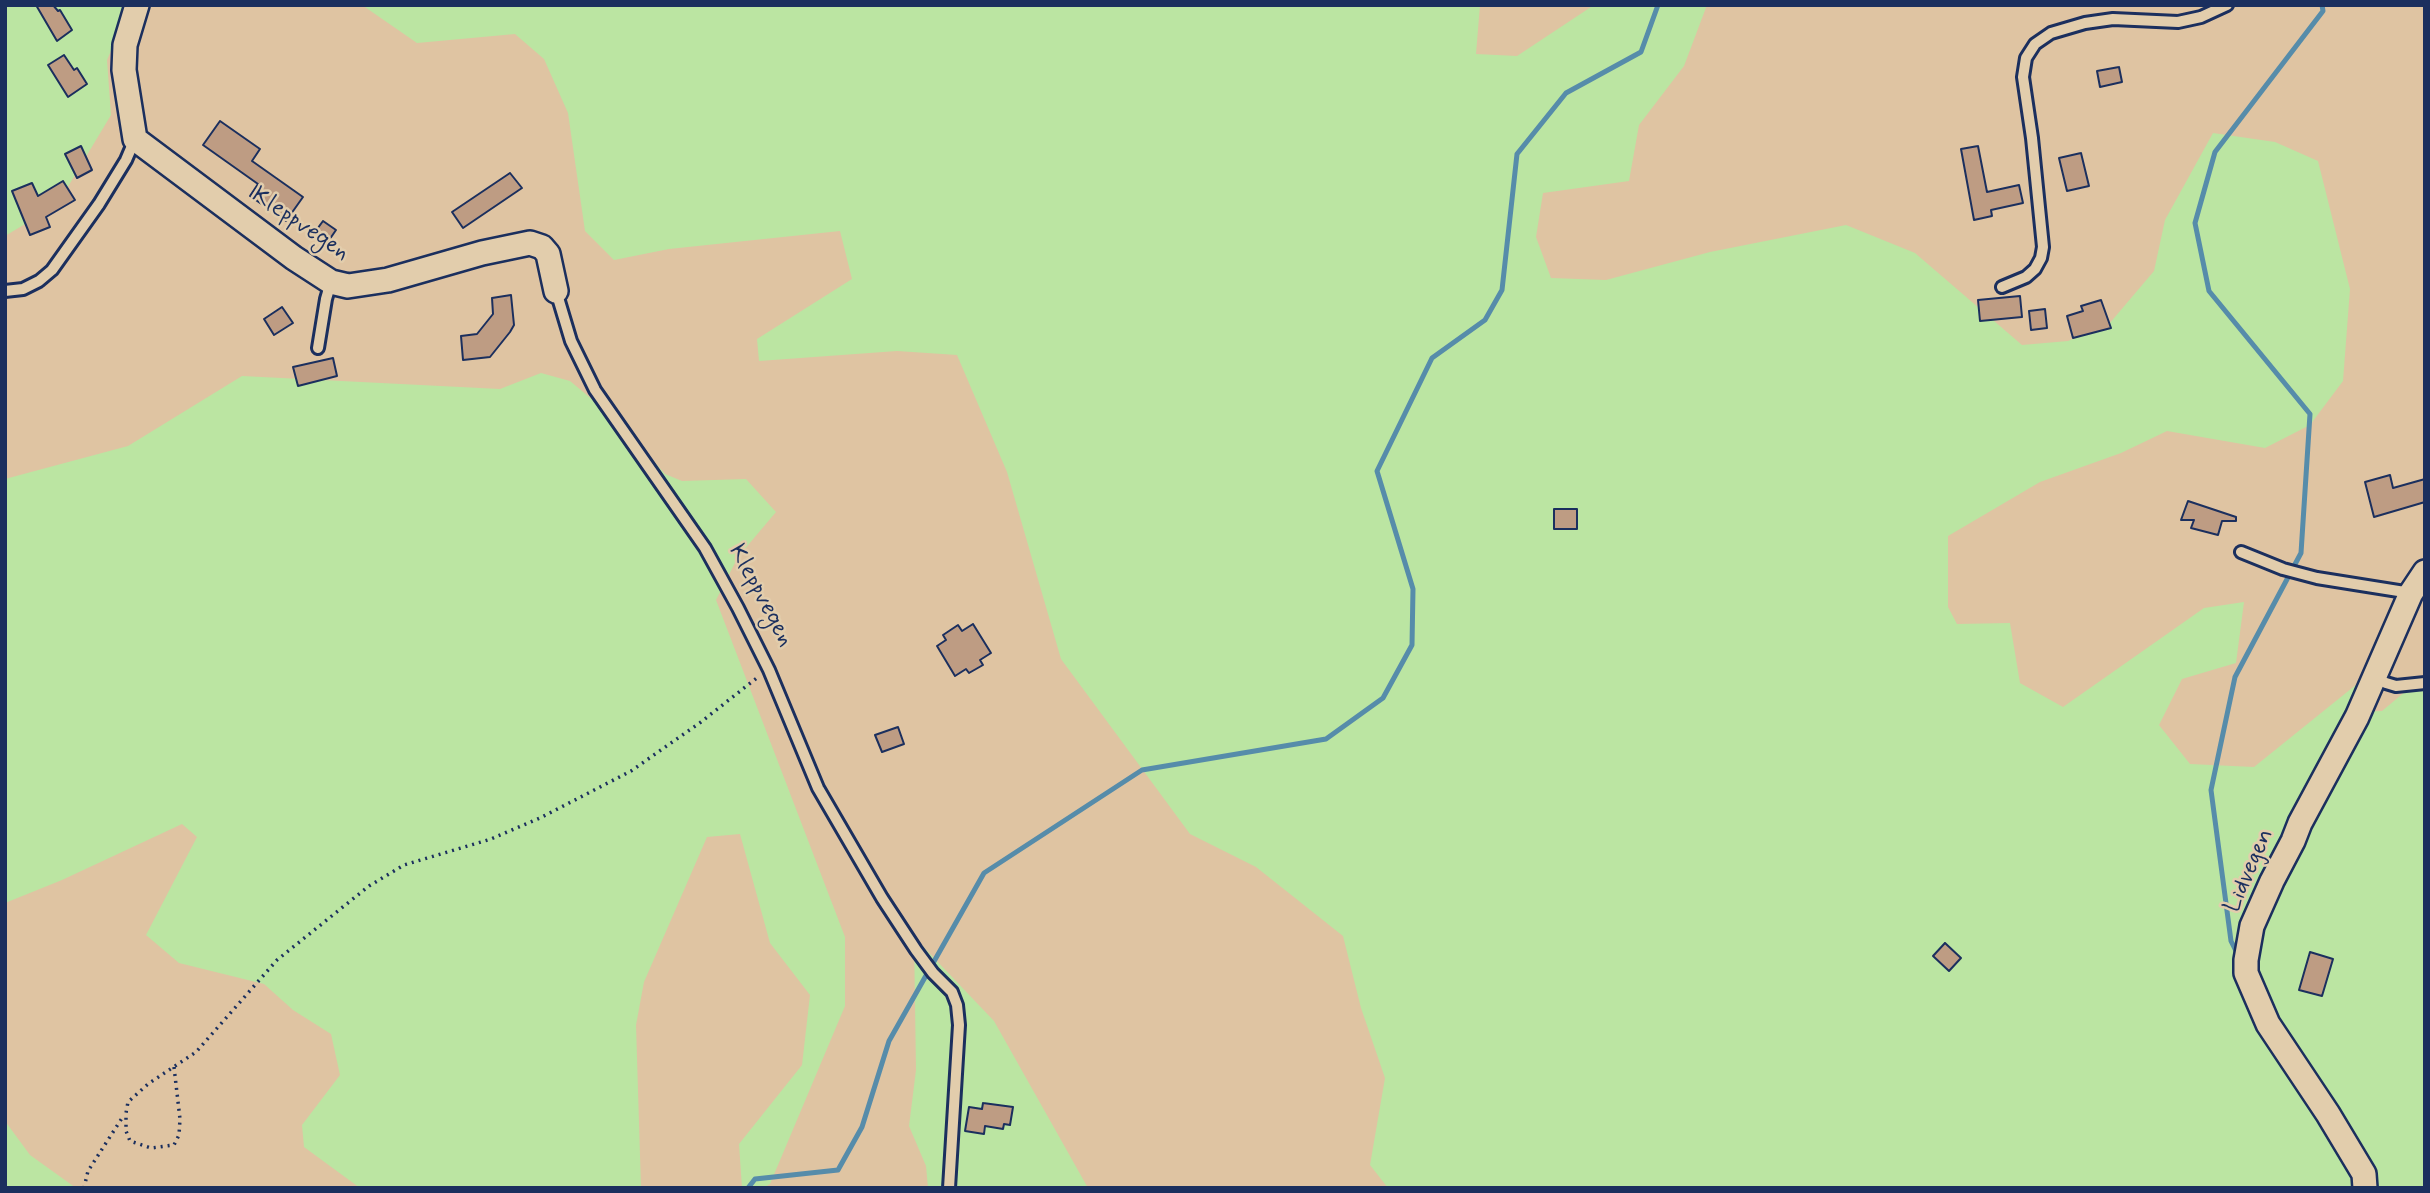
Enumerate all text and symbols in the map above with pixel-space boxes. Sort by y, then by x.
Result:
street label: Kleppvegen [246,182,354,268]
street label: Kleppvegen [721,540,799,652]
street label: Lidvegen [2219,825,2281,917]

